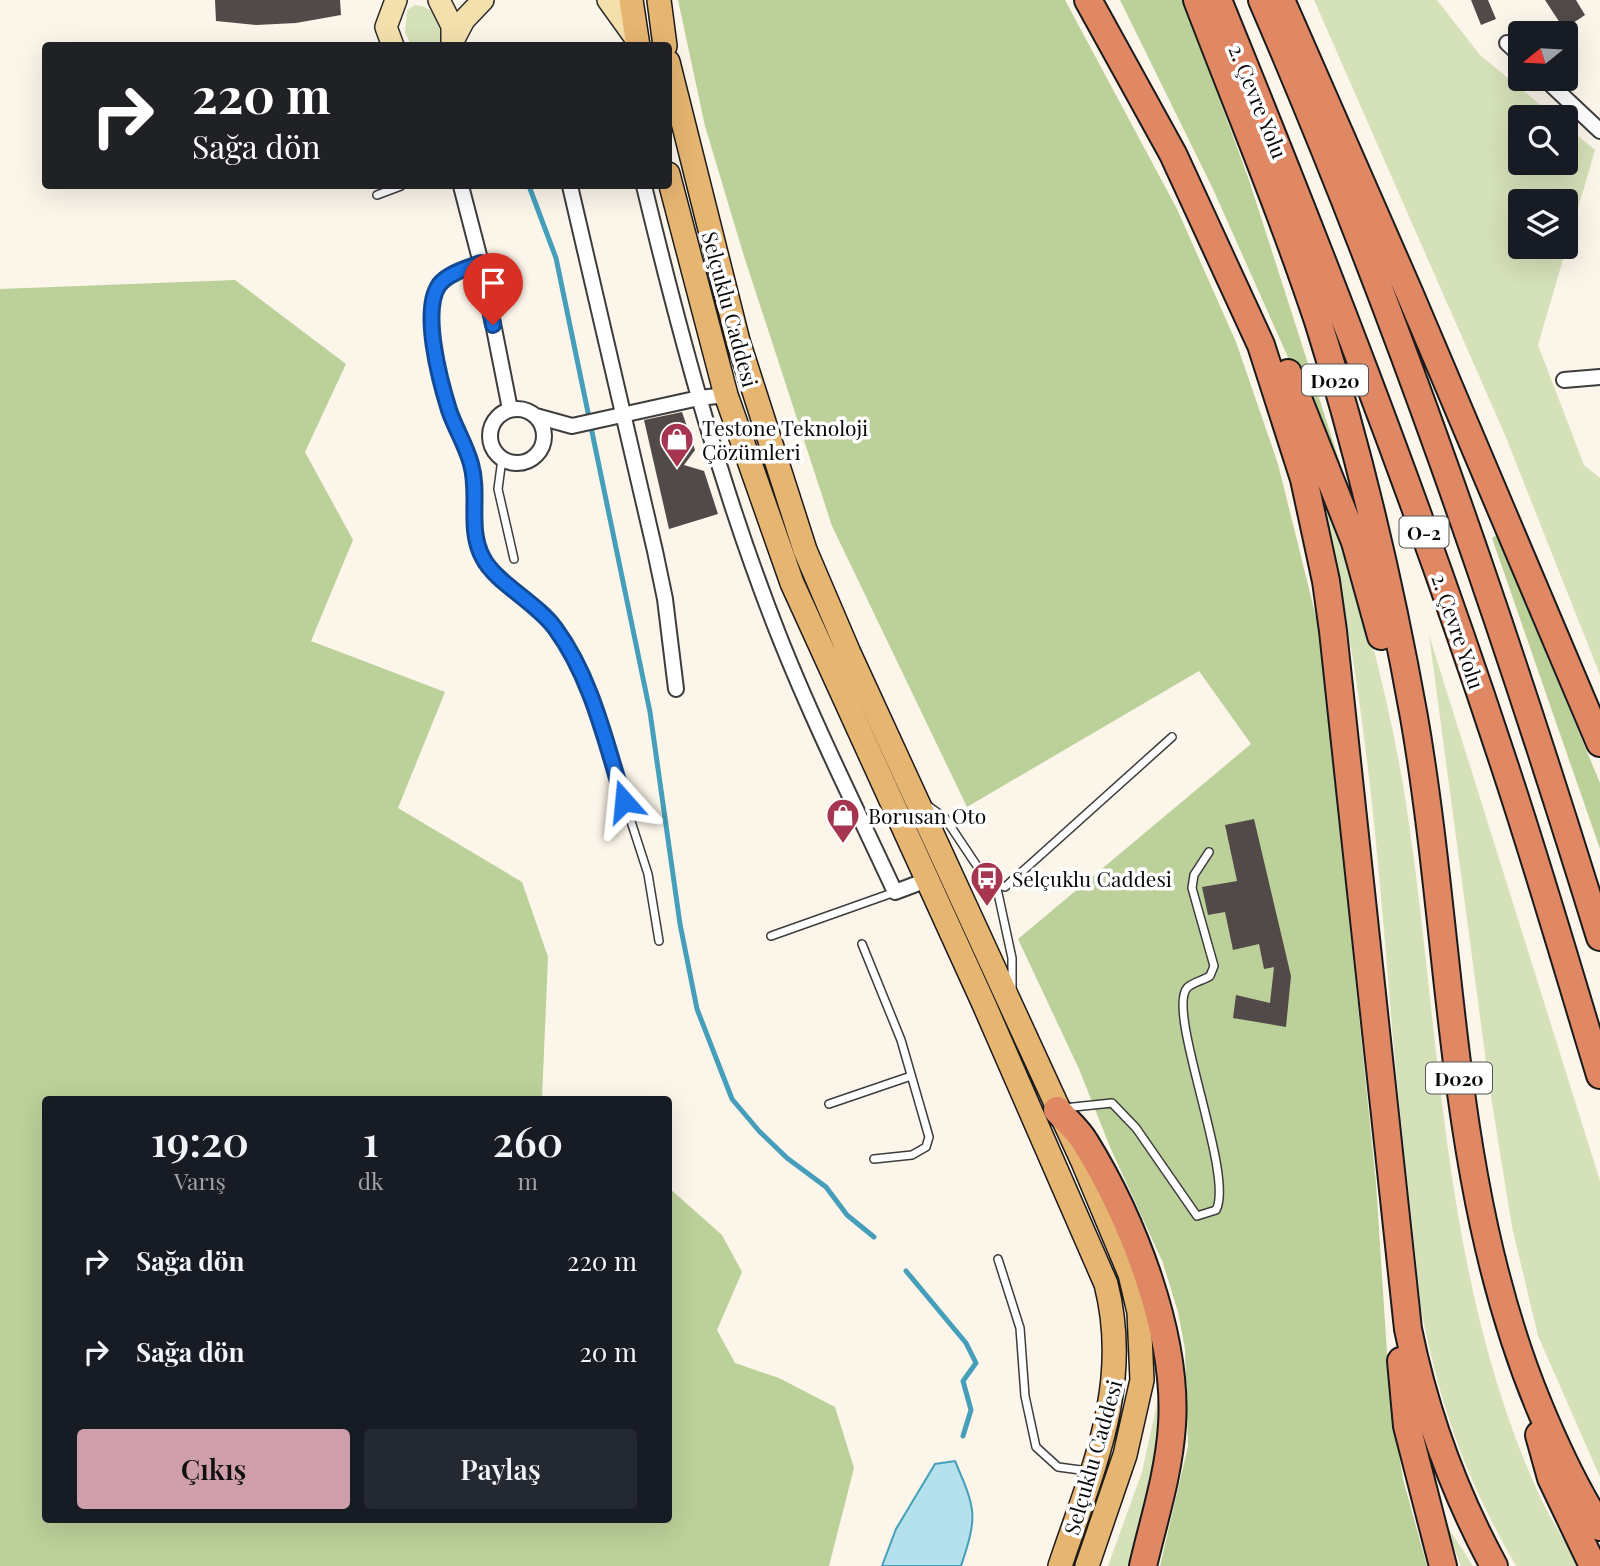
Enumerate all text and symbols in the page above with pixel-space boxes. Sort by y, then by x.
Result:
north arrow [1508,21,1578,91]
map controls [1508,21,1578,259]
street label: 2. Çevre Yolu [1223,40,1295,162]
text: 220 m [192,61,331,126]
icon: right [77,70,168,161]
button: search [1508,105,1578,175]
text: Sağa dön [192,124,321,167]
button: layers [1508,189,1578,259]
street label: Selçuklu Caddesi [697,228,765,390]
pin [463,253,523,325]
icon: arrive [474,264,512,302]
road number: D020 [1302,364,1368,396]
place label: Testone Teknoloji Çözümleri [702,413,868,465]
shop icon: Testone Teknoloji Çözümleri [658,420,696,469]
road number: O-2 [1400,516,1448,548]
street label: 2. Çevre Yolu [1426,570,1492,692]
position arrow [587,764,661,838]
shop icon: Borusan Oto [824,796,862,845]
place label: Borusan Oto [868,801,986,829]
bus stop icon: Selçuklu Caddesi [968,859,1006,908]
place label: Selçuklu Caddesi [1012,864,1172,892]
road number: D020 [1426,1062,1492,1094]
text: 19:20 [151,1112,249,1168]
text: 1 [363,1112,379,1168]
text: 260 [492,1112,563,1168]
text: Varış [174,1165,226,1196]
text: dk [358,1165,384,1196]
text: m [518,1165,538,1196]
icon: right [77,1242,115,1280]
text: Sağa dön [136,1243,244,1278]
text: 220 m [567,1243,637,1278]
icon: right [77,1333,115,1371]
text: Sağa dön [136,1334,244,1369]
text: 20 m [579,1334,637,1369]
street label: Selçuklu Caddesi [1056,1376,1128,1538]
button: Çıkış [77,1429,350,1509]
button: Paylaş [364,1429,637,1509]

